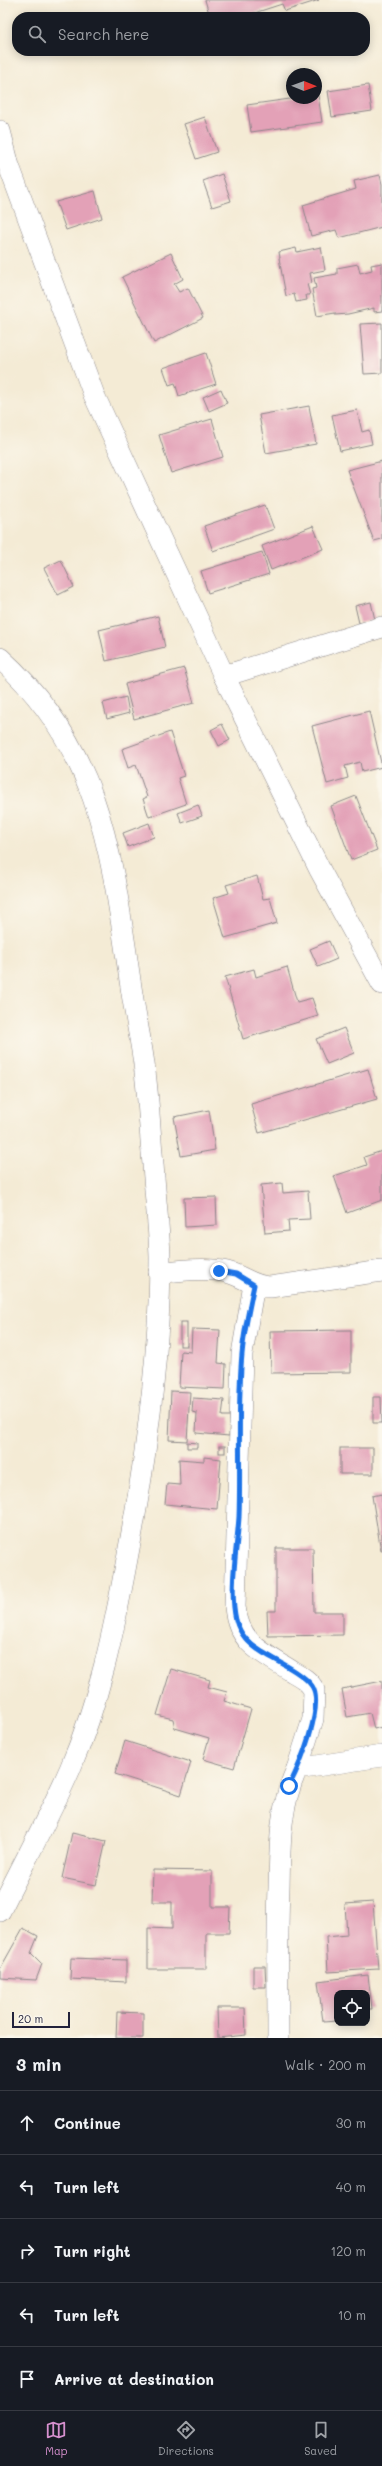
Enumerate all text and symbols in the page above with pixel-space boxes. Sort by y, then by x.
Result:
search box [12,12,370,56]
icon: search [26,23,48,45]
text: Search here [58,24,149,44]
north arrow [286,68,322,104]
route end [210,1262,228,1280]
route start [280,1777,298,1795]
map controls [334,1990,370,2026]
button: locate [334,1990,370,2026]
scale bar [12,2010,70,2029]
text: 20 m [18,2011,43,2026]
text: 3 min [16,2053,61,2075]
text: Walk · 200 m [285,2056,366,2073]
icon: ahead [16,2112,38,2134]
text: Continue [54,2113,121,2133]
text: 30 m [336,2114,366,2131]
icon: left [16,2176,38,2198]
text: Turn left [54,2177,119,2197]
text: 40 m [336,2178,366,2195]
icon: right [16,2240,38,2262]
text: Turn right [54,2241,131,2261]
text: 120 m [330,2242,366,2259]
icon: left [16,2304,38,2326]
text: Turn left [54,2305,119,2325]
text: 10 m [338,2306,366,2323]
icon: arrive [16,2368,38,2390]
text: Arrive at destination [54,2369,214,2389]
tab: Map [45,2419,68,2458]
tab: Directions [158,2419,214,2458]
tab: Saved [304,2419,337,2458]

